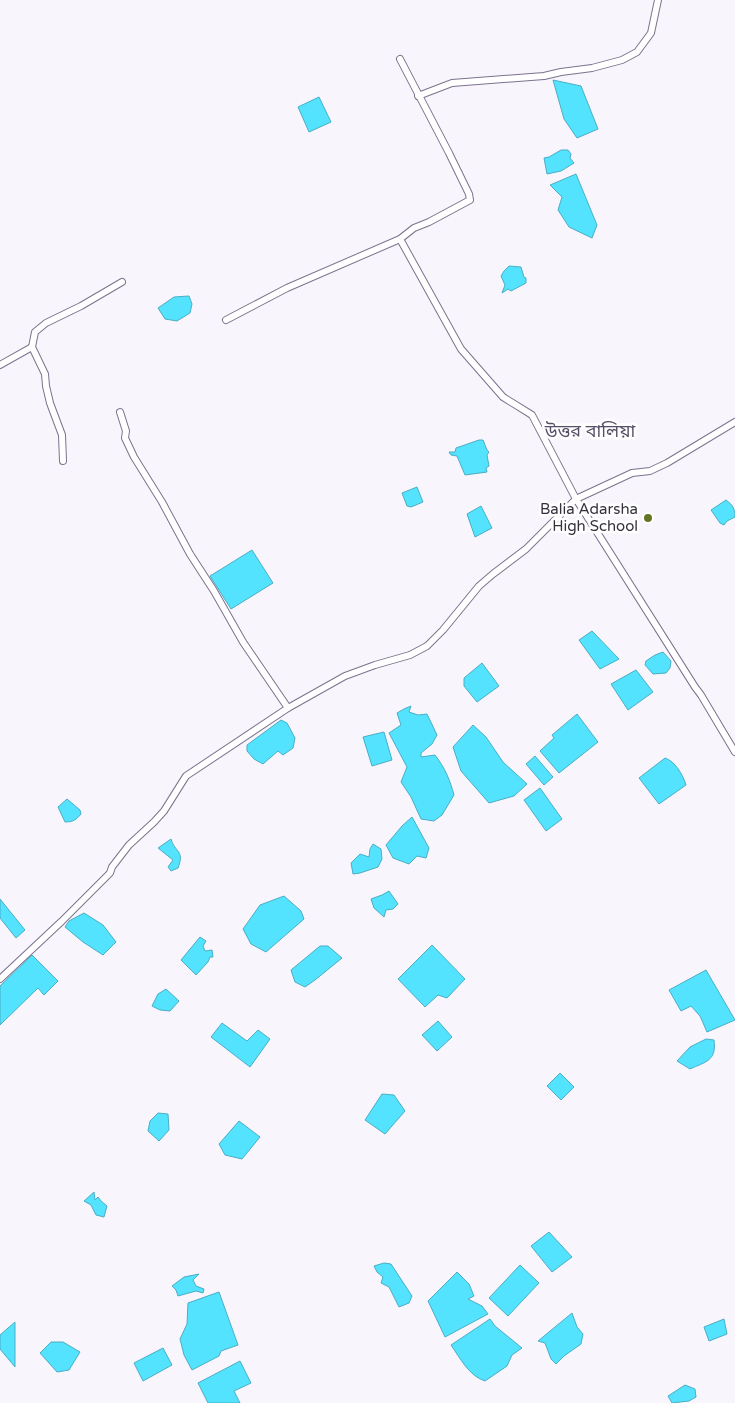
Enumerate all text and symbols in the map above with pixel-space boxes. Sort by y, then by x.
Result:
district label: উত্তর বালিয়া [544,420,635,442]
place label: Balia Adarsha High School [540,500,638,535]
marker: Balia Adarsha High School [642,512,654,524]

